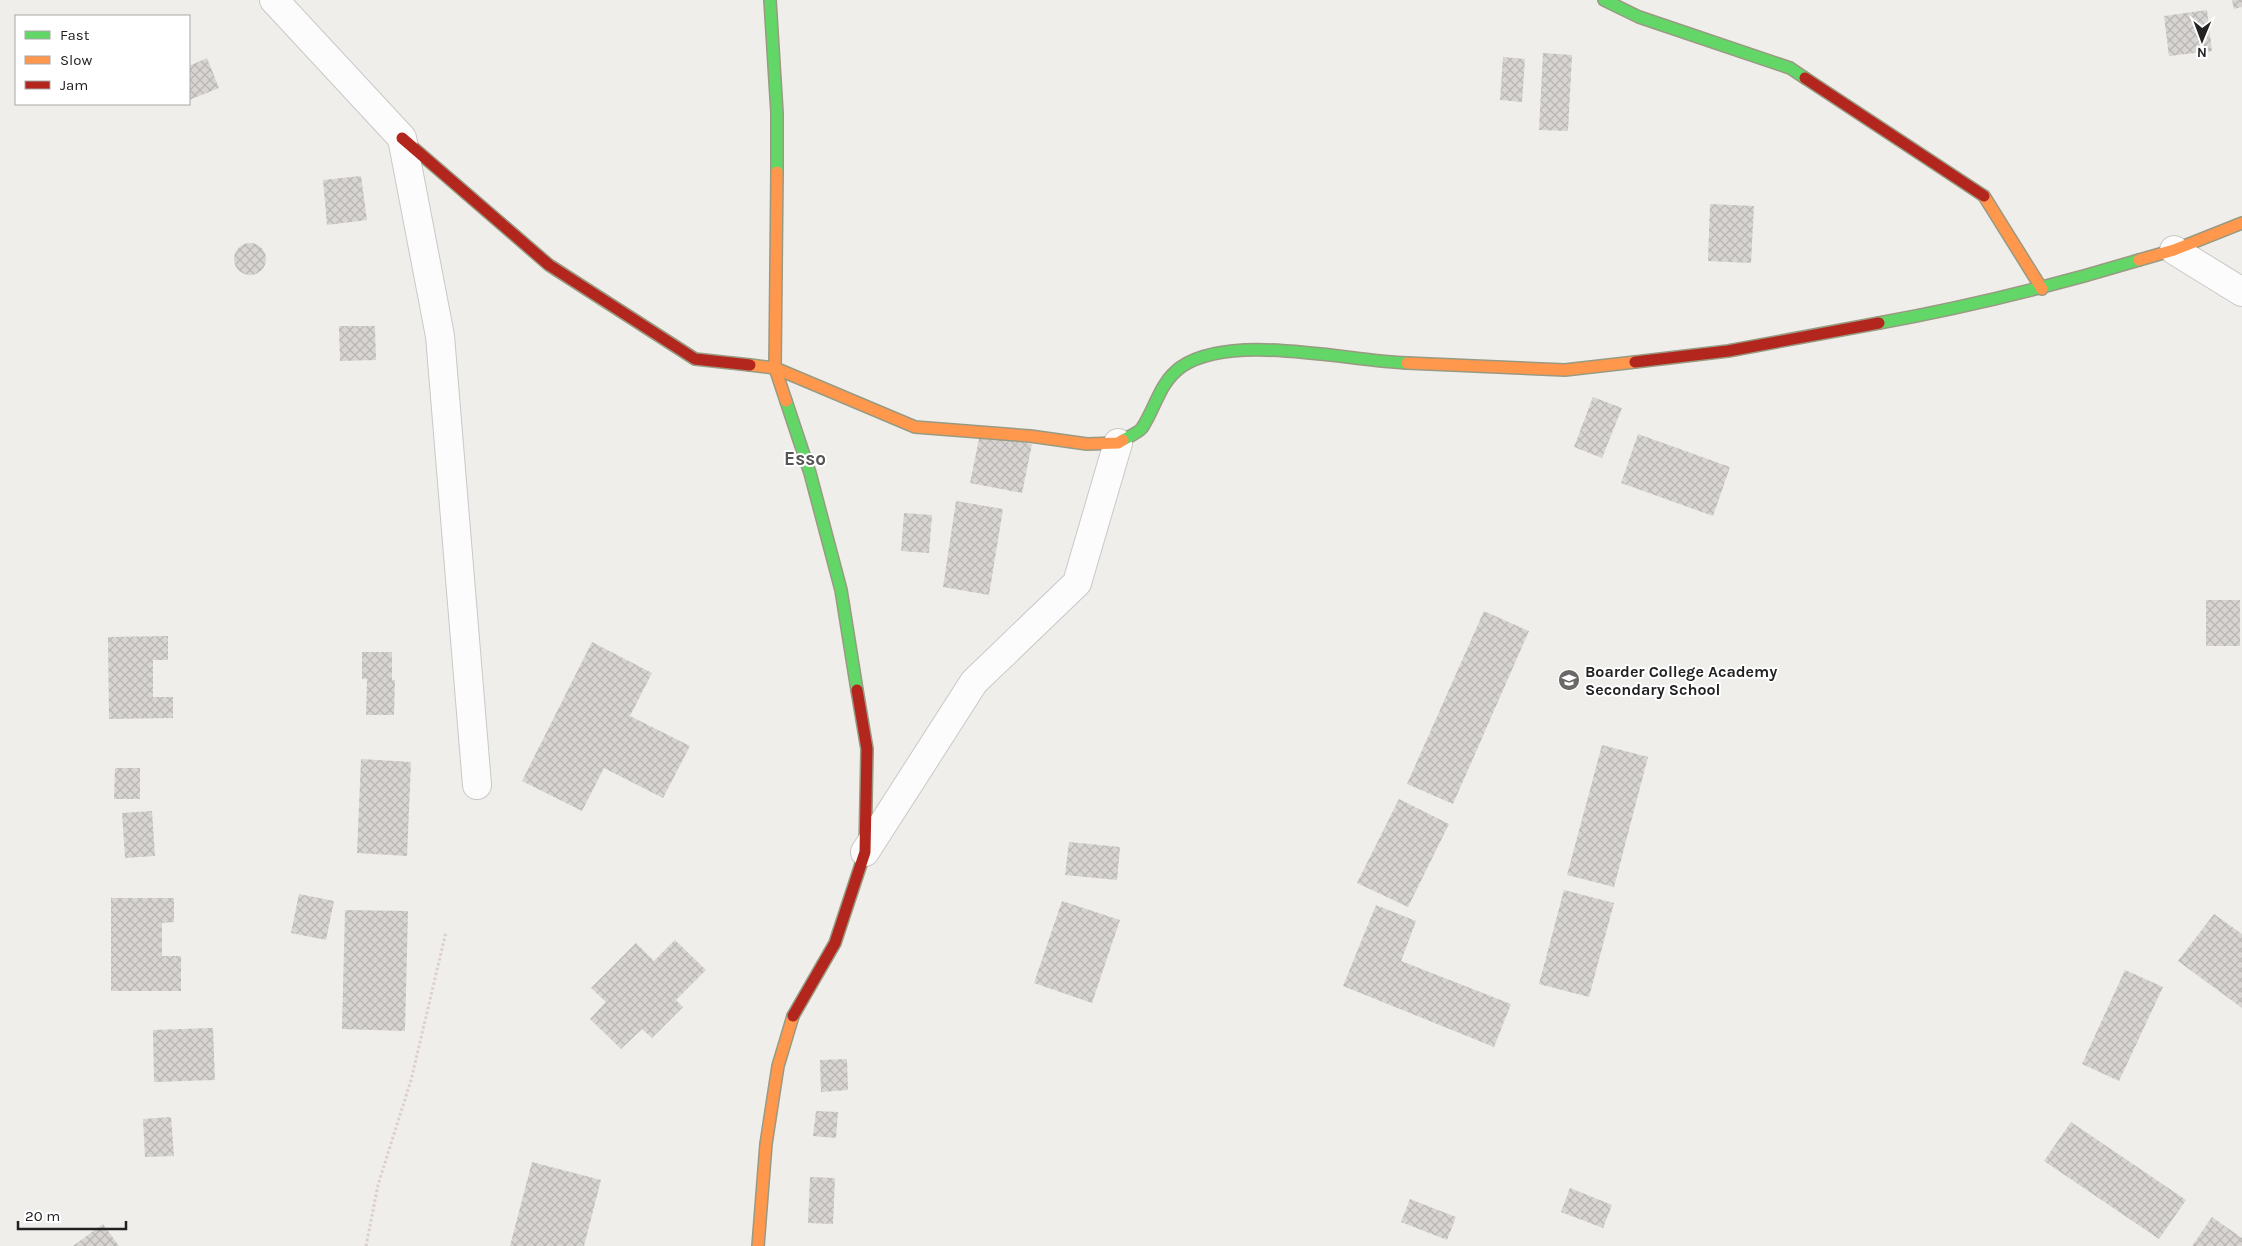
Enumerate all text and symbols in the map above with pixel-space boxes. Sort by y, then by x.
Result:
legend [15,15,190,105]
north arrow [2177,15,2227,65]
text: Fast [60,26,90,44]
text: N [2197,44,2207,61]
text: Slow [60,51,92,69]
text: Jam [60,76,88,94]
district label: Esso [784,448,826,470]
place label: Boarder College Academy Secondary School [1585,662,1777,699]
school or university icon: Boarder College Academy Secondary School [1557,668,1581,692]
scale bar [18,1198,125,1230]
text: 20 m [25,1207,60,1225]

